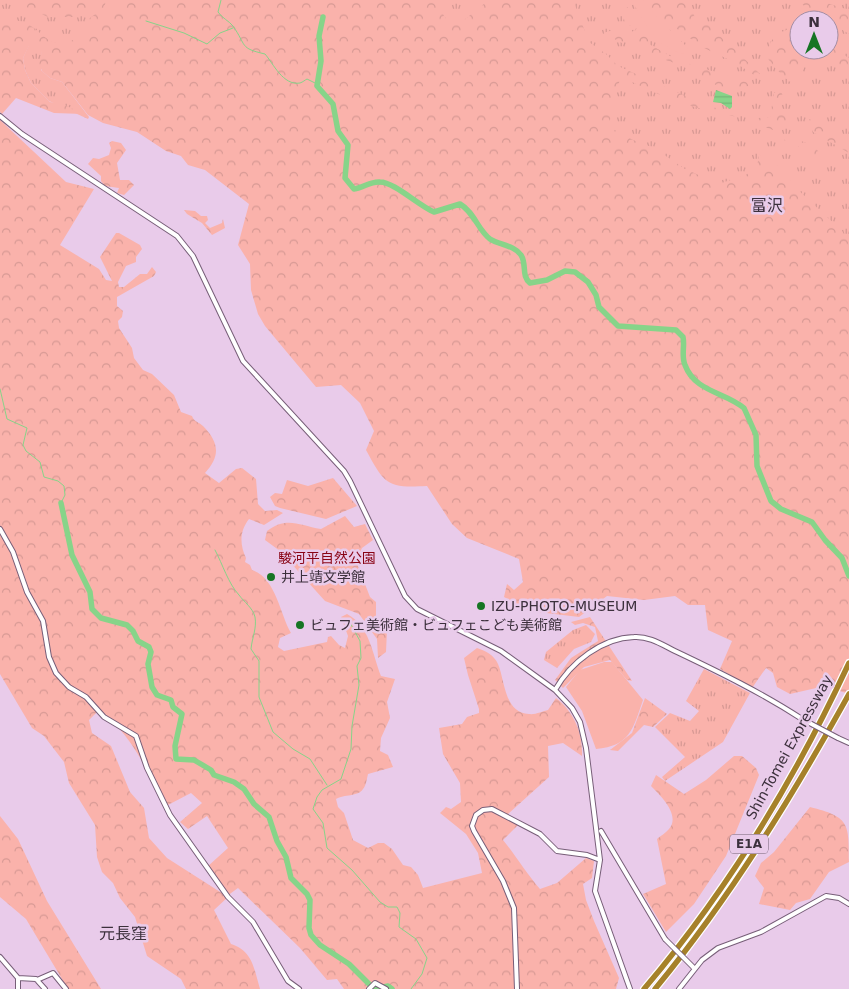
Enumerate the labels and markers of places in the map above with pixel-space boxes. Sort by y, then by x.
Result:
place label: 井上靖文学館 [281,569,365,585]
marker: 井上靖文学館 [265,571,277,583]
place label: IZU-PHOTO-MUSEUM [491,598,637,614]
marker: IZU-PHOTO-MUSEUM [475,600,487,612]
place label: ビュフェ美術館・ビュフェこども美術館 [310,617,562,633]
marker: ビュフェ美術館・ビュフェこども美術館 [294,619,306,631]

